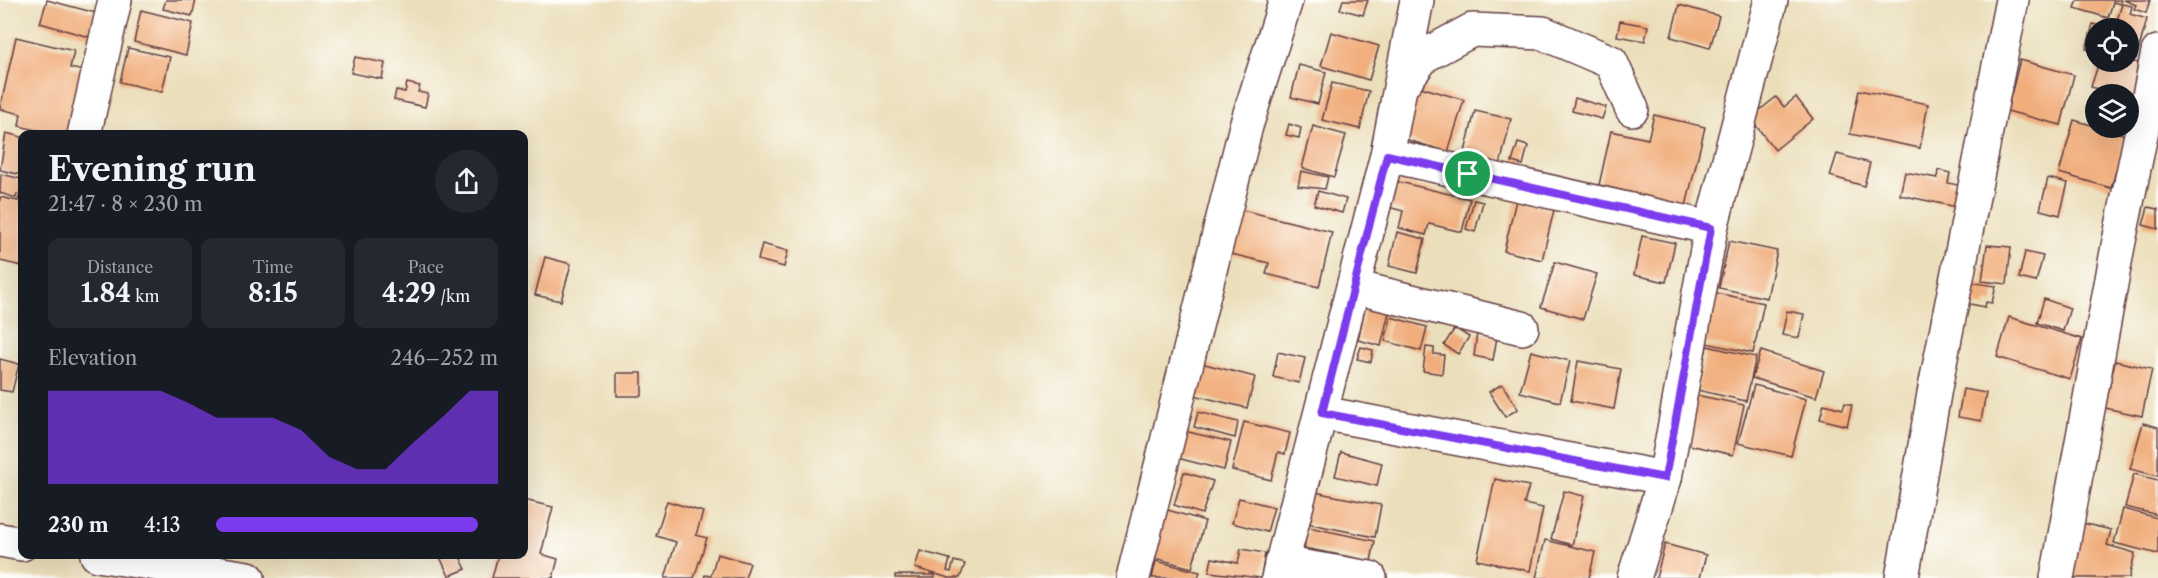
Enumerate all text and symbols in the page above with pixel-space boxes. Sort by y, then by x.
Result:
map controls [2085,18,2139,138]
button: locate [2085,18,2139,72]
button: layers [2085,84,2139,138]
pin [1442,148,1493,199]
text: Evening run [48,149,256,190]
button: share [435,150,498,213]
icon: arrive [1451,157,1484,190]
text: 21:47 · 8 × 230 m [48,192,203,216]
text: Distance [87,257,153,277]
text: Time [253,257,293,277]
text: Pace [408,257,444,277]
text: 1.84 [81,277,131,309]
text: 8:15 [248,277,298,309]
text: 4:29 [382,277,436,309]
text: km [131,286,159,306]
text: /km [436,286,470,306]
text: Elevation [48,346,137,370]
text: 246–252 m [391,346,498,370]
text: 230 m [48,513,109,537]
text: 4:13 [144,513,181,537]

